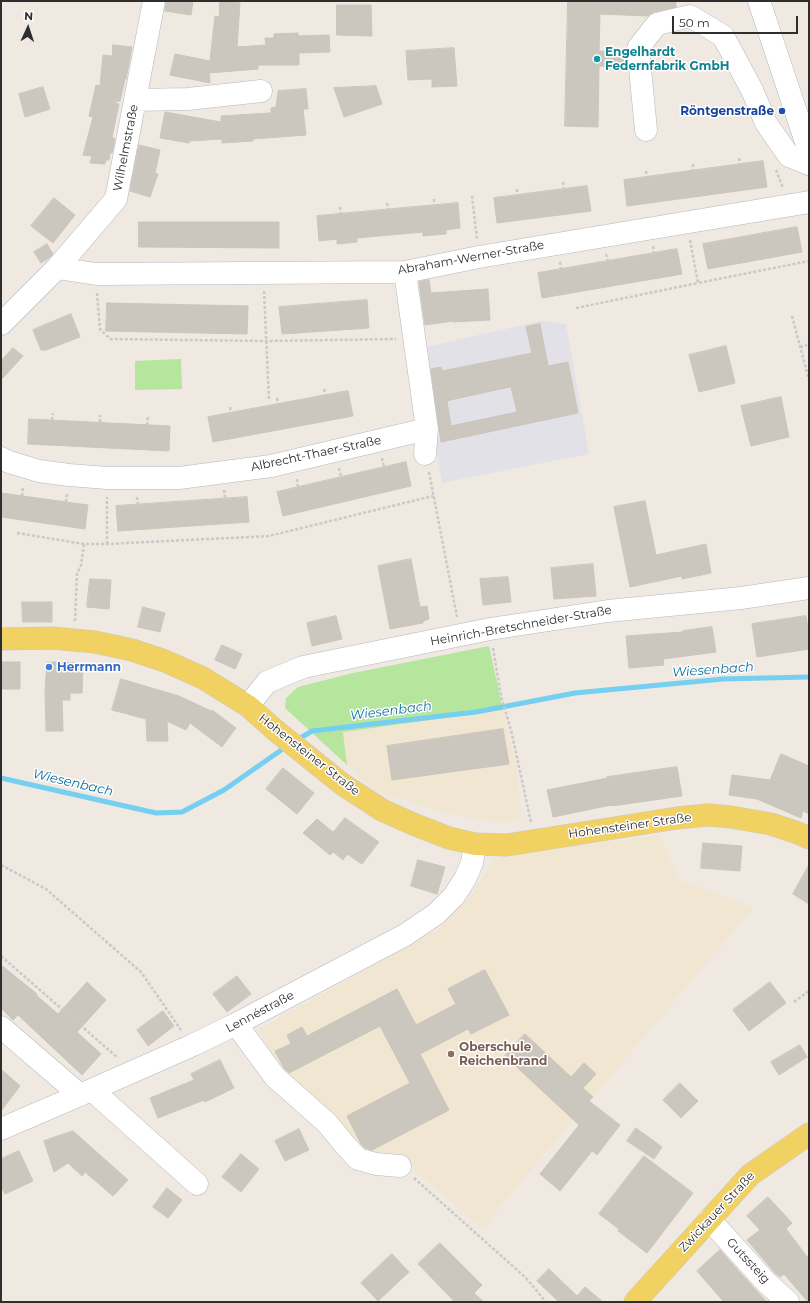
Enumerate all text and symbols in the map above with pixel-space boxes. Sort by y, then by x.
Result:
north arrow [8,8,48,48]
scale bar [674,8,800,34]
text: N [24,9,33,23]
text: 50 m [679,15,710,30]
place label: Engelhardt Federnfabrik GmbH [605,45,729,73]
marker: Engelhardt Federnfabrik GmbH [592,54,602,64]
street label: Wilhelmstraße [111,103,141,193]
place label: Röntgenstraße [680,104,774,118]
marker: Röntgenstraße [777,106,787,116]
street label: Abraham-Werner-Straße [397,238,545,278]
street label: Albrecht-Thaer-Straße [250,433,382,475]
street label: Heinrich-Bretschneider-Straße [429,603,613,649]
water label: Wiesenbach [672,659,754,681]
place label: Herrmann [57,660,121,674]
marker: Herrmann [44,662,54,672]
water label: Wiesenbach [349,698,433,724]
street label: Hohensteiner Straße [256,711,362,799]
water label: Wiesenbach [31,766,115,800]
street label: Hohensteiner Straße [568,810,692,842]
street label: Lennéstraße [223,988,297,1036]
place label: Oberschule Reichenbrand [459,1040,547,1068]
marker: Oberschule Reichenbrand [446,1049,456,1059]
street label: Zwickauer Straße [676,1169,758,1255]
street label: Gutssteig [723,1235,773,1287]

